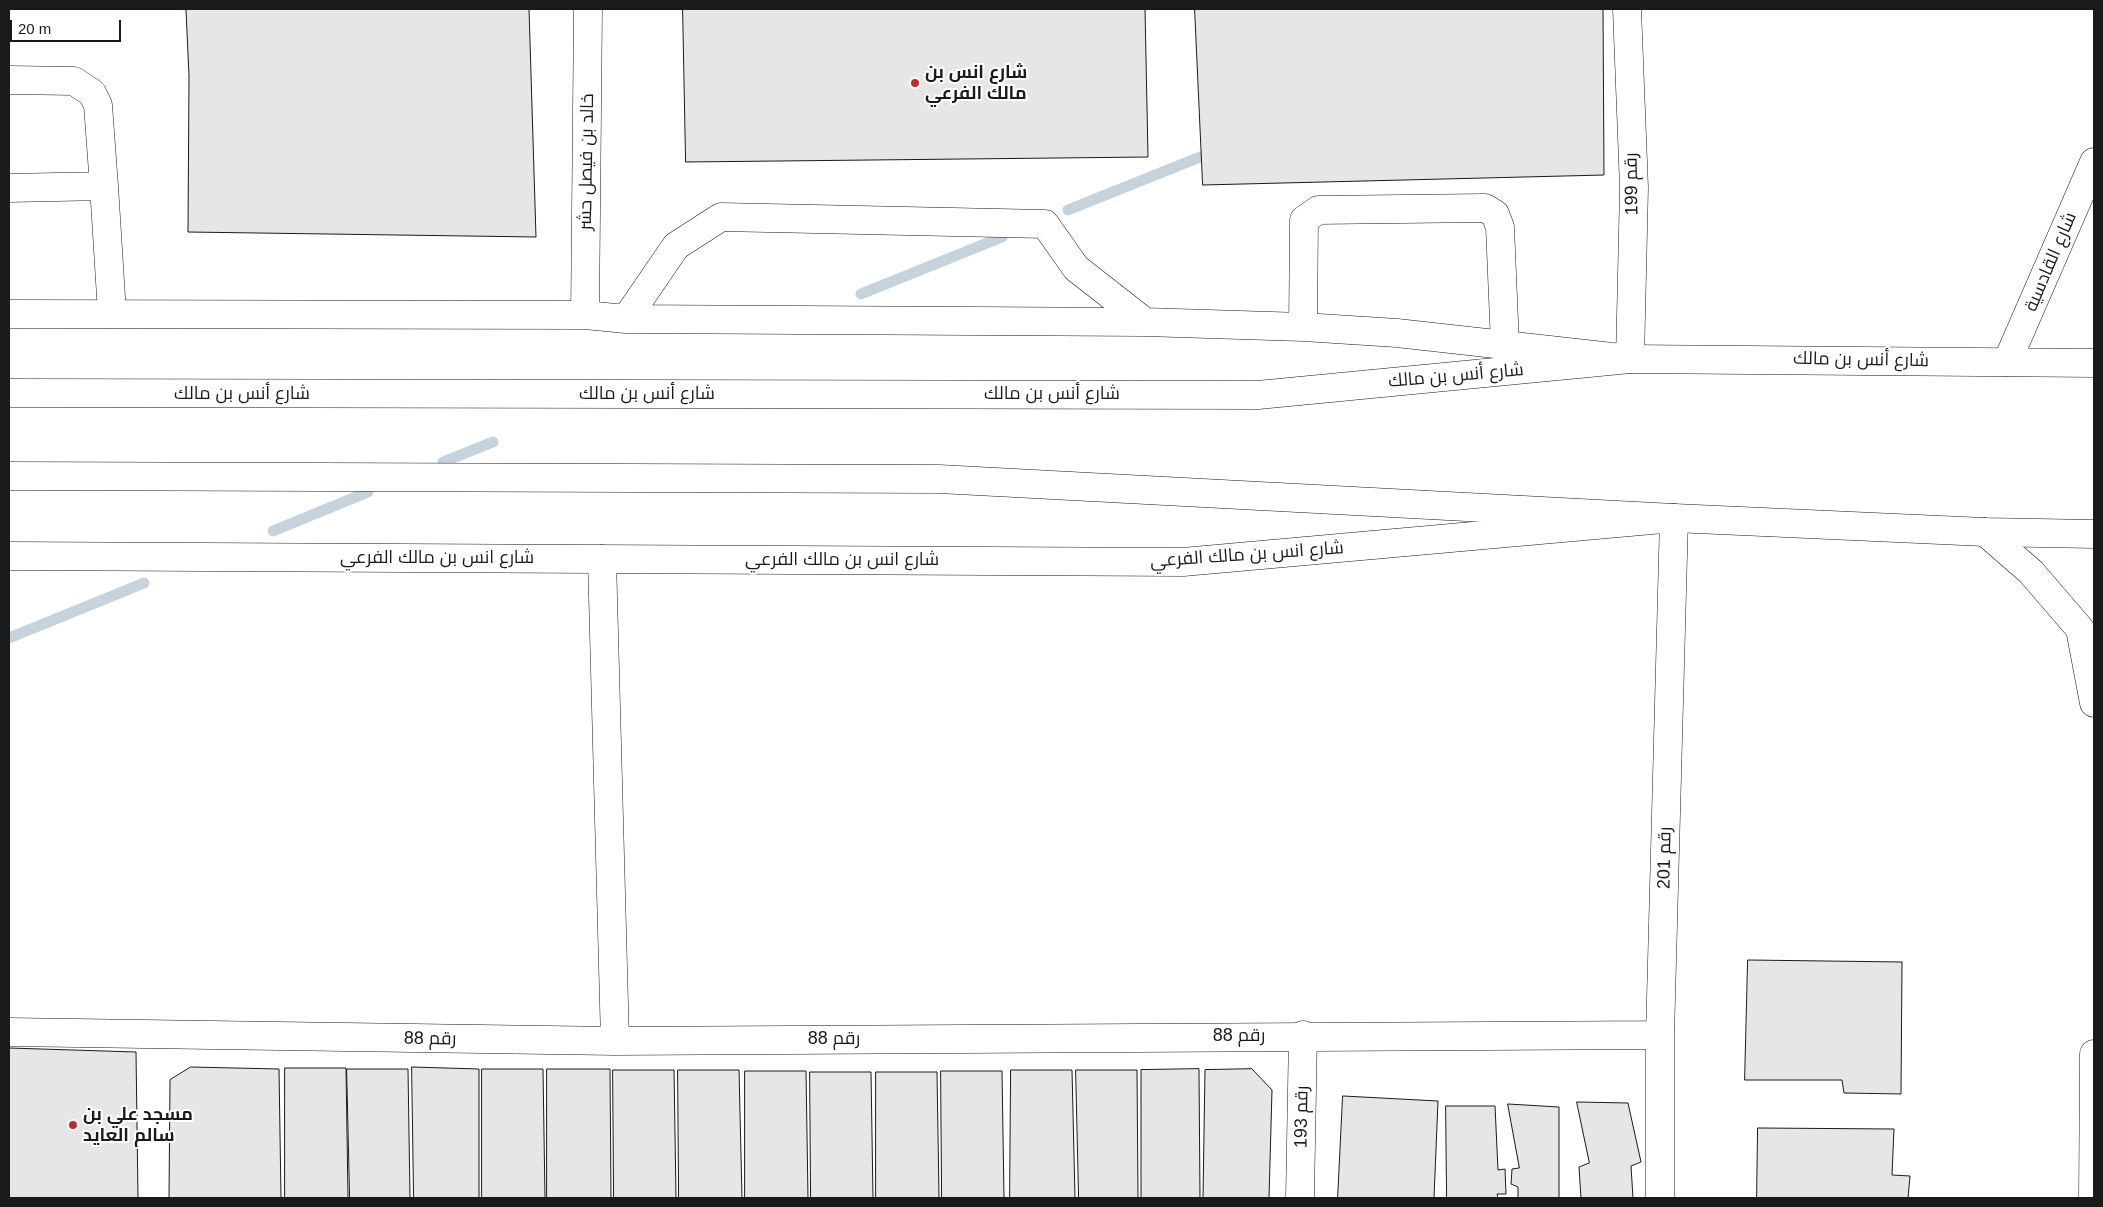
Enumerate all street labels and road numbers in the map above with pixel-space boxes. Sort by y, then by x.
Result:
street label: خالد بن فيصل حشر [575,93,599,231]
street label: رقم 199 [1621,153,1643,215]
street label: شارع القادسية [2020,209,2082,315]
street label: شارع أنس بن مالك [1793,348,1929,372]
street label: شارع أنس بن مالك [1387,359,1525,393]
street label: شارع أنس بن مالك [174,383,310,405]
street label: شارع أنس بن مالك [579,383,715,405]
street label: شارع أنس بن مالك [984,383,1120,405]
street label: شارع انس بن مالك الفرعي [1149,537,1345,573]
street label: شارع انس بن مالك الفرعي [340,547,534,569]
street label: شارع انس بن مالك الفرعي [745,549,939,571]
street label: رقم 201 [1654,827,1676,889]
street label: رقم 88 [1213,1025,1265,1047]
street label: رقم 88 [404,1028,456,1050]
street label: رقم 88 [808,1028,860,1050]
street label: رقم 193 [1291,1086,1313,1148]

